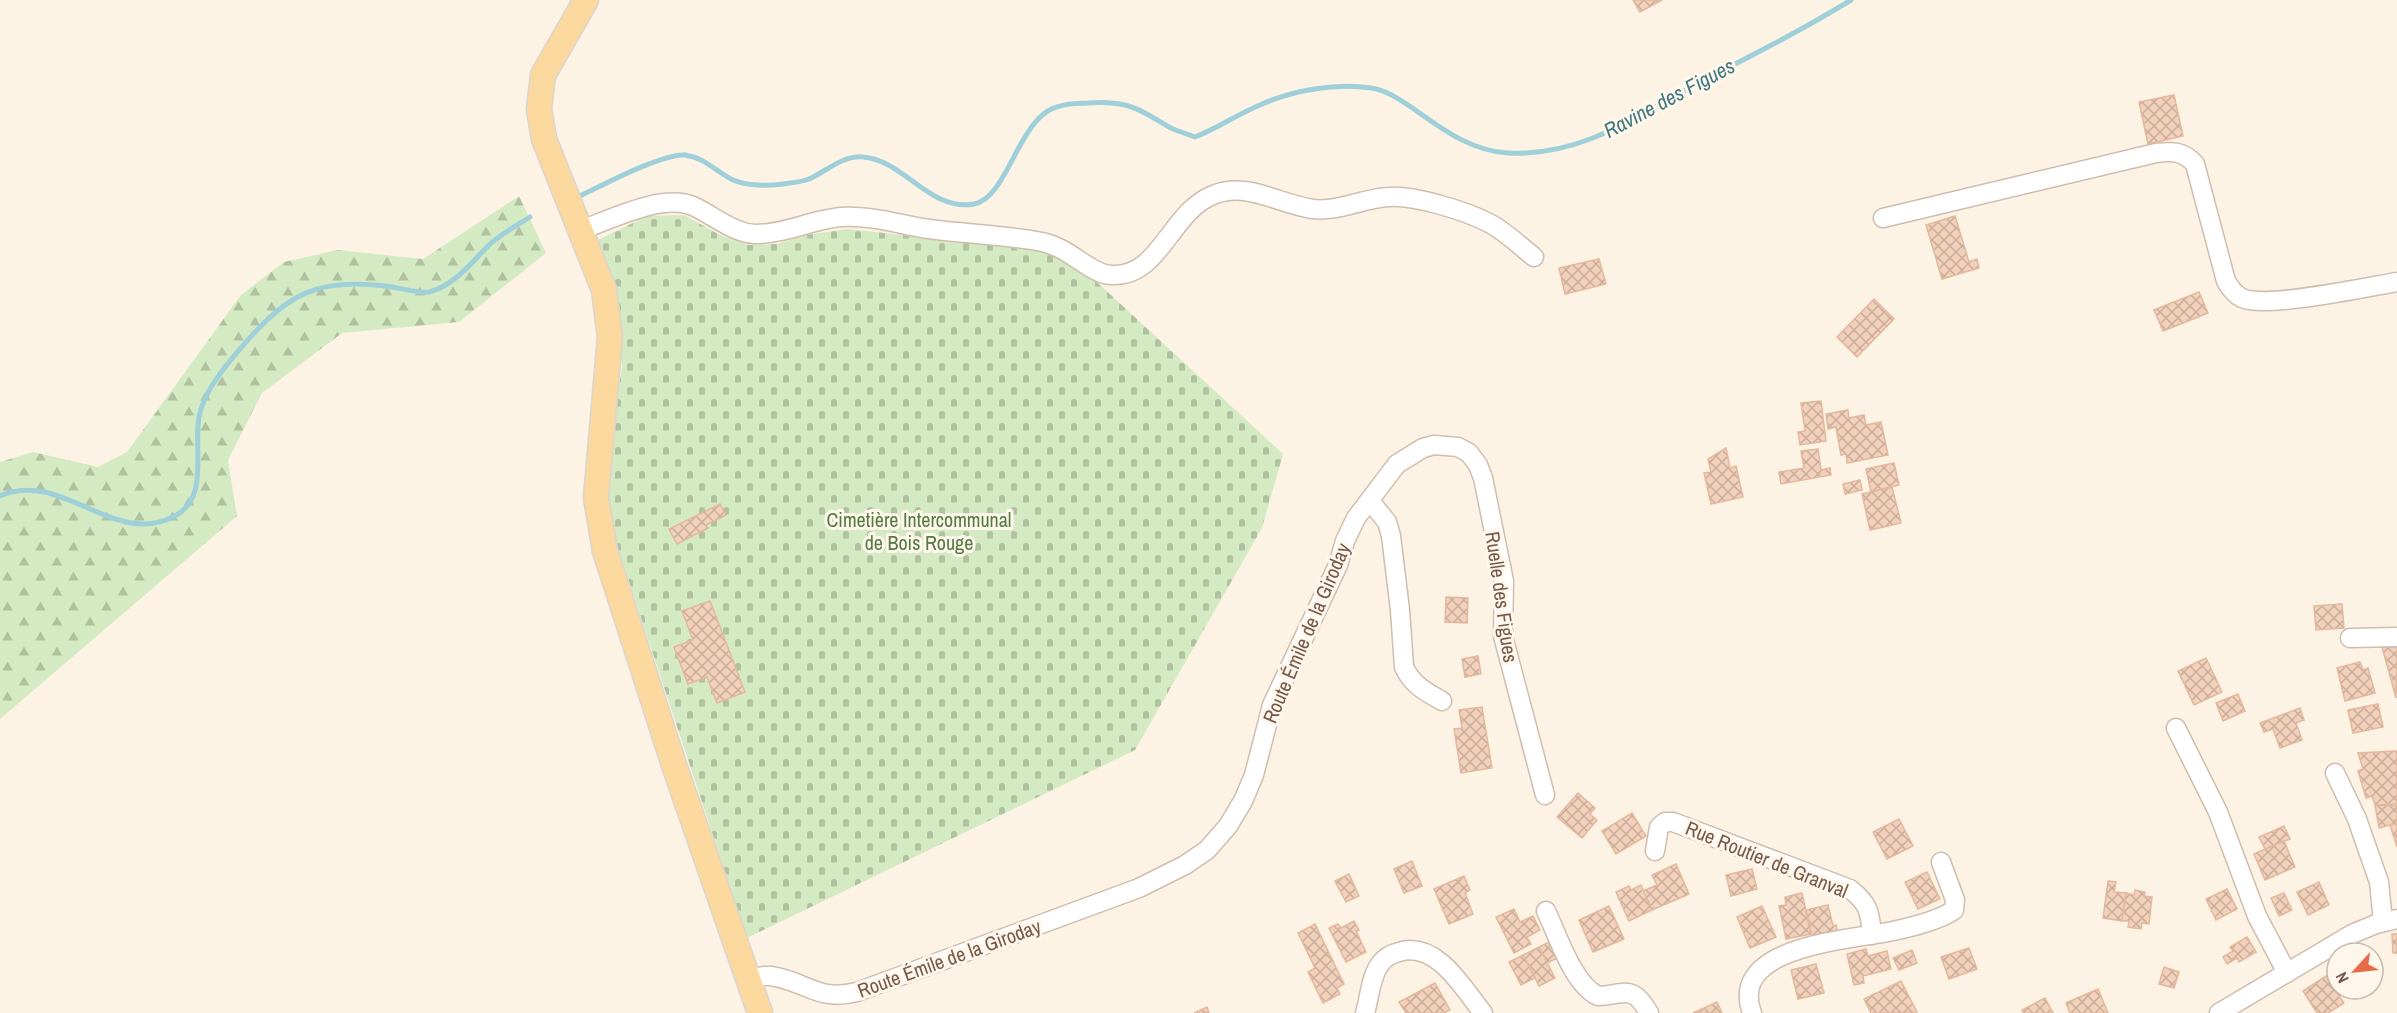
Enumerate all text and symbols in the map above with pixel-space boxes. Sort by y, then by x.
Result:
water label: Ravine des Figues [1598,51,1740,145]
park label: Cimetière Intercommunal de Bois Rouge [826,506,1012,556]
street label: Ruelle des Figues [1479,530,1525,664]
street label: Route Émile de la Giroday [1256,538,1356,727]
street label: Rue Routier de Granval [1682,814,1852,904]
street label: Route Émile de la Giroday [854,912,1045,1004]
north arrow [2325,941,2385,1001]
text: N [2330,969,2354,987]

